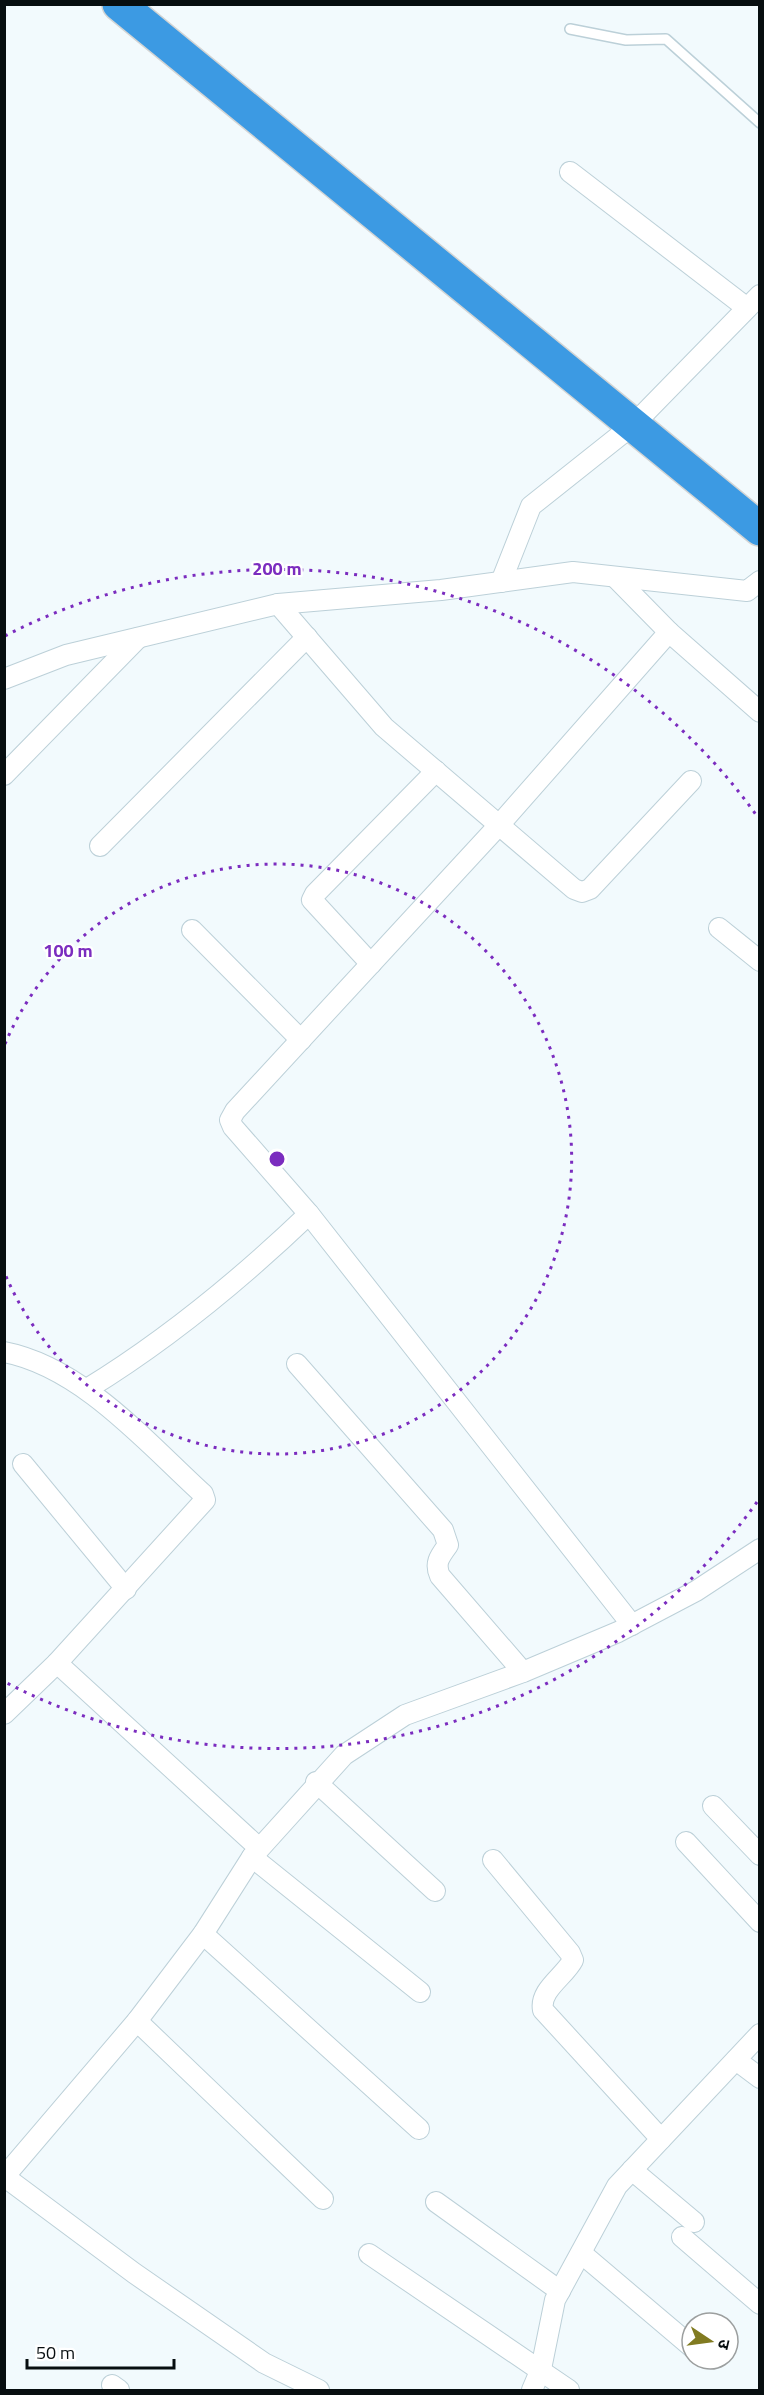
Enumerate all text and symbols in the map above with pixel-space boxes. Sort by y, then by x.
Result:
text: 200 m [252,555,302,582]
text: 100 m [43,937,93,964]
centre of rings [267,1149,287,1169]
north arrow [680,2311,740,2371]
scale bar [27,2332,174,2370]
text: उ [712,2337,737,2352]
text: 50 m [36,2339,75,2366]

